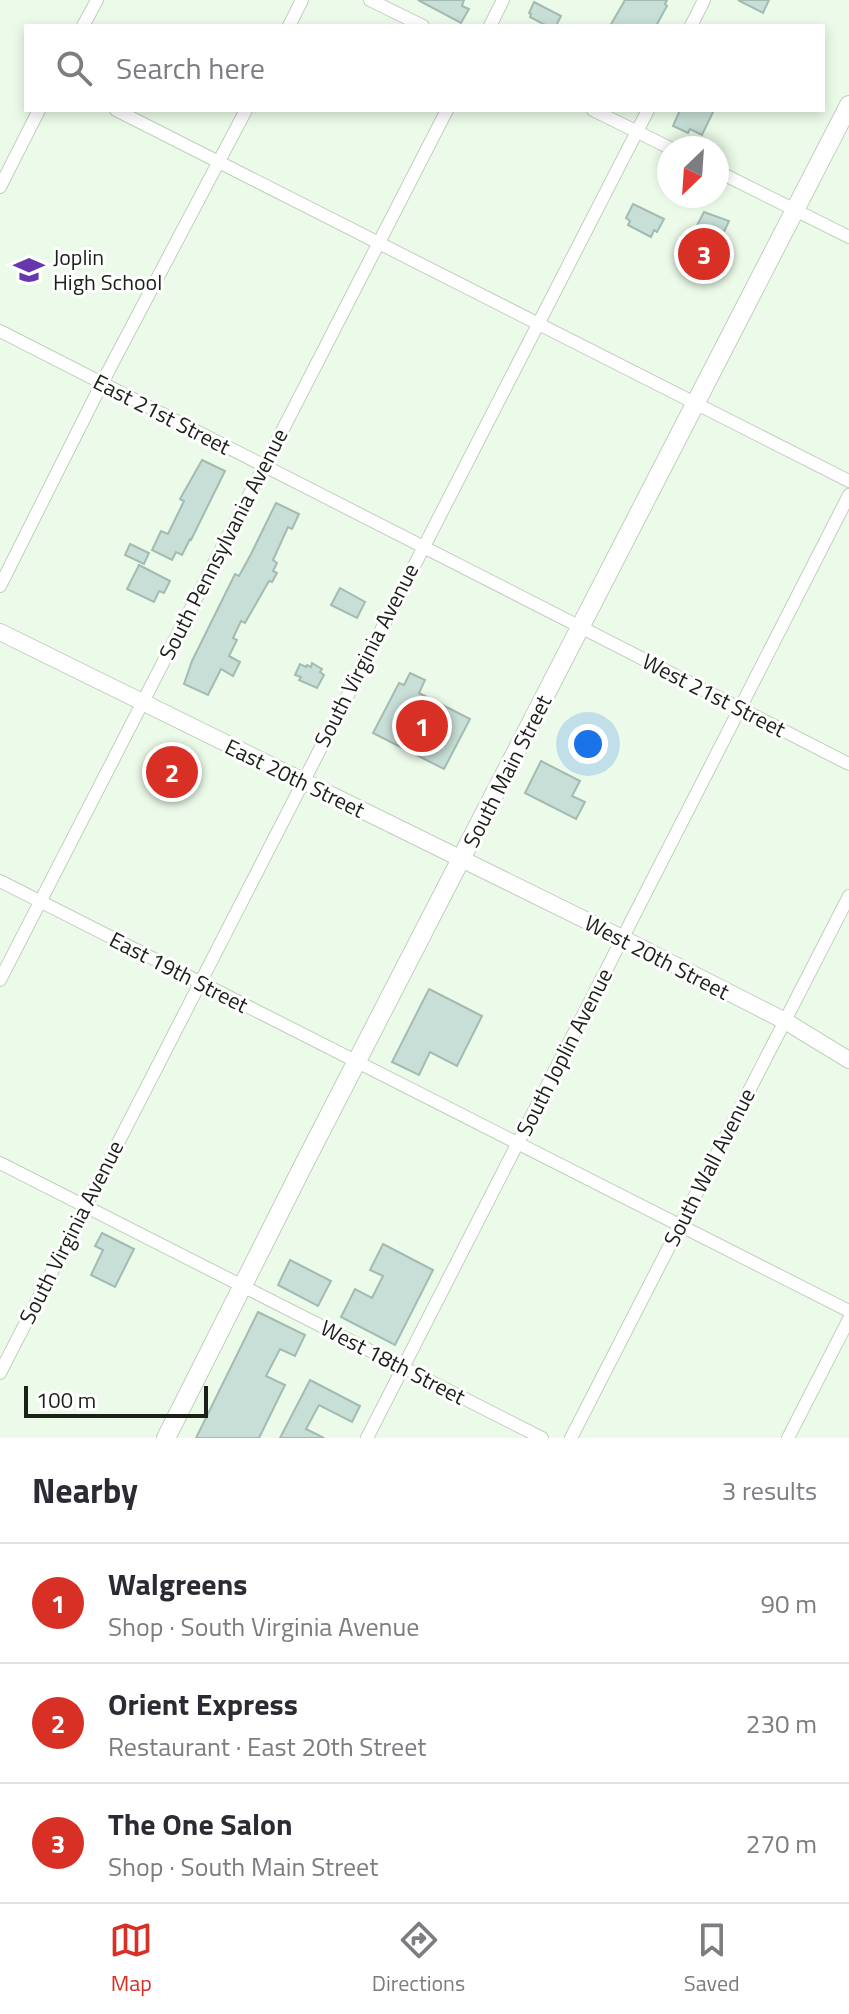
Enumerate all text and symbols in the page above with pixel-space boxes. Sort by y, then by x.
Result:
search box [24,24,825,112]
text: Search here [116,45,265,91]
icon: search [52,46,96,90]
north arrow [657,136,729,208]
pin: 3 [678,224,730,284]
place label: Joplin High School [53,240,162,299]
school or university icon: Joplin High School [12,253,46,287]
street label: East 21st Street [87,365,237,463]
street label: South Pennsylvania Avenue [150,422,296,666]
street label: South Virginia Avenue [305,557,427,753]
street label: West 21st Street [636,644,792,746]
street label: South Main Street [454,689,560,853]
pin: 1 [396,696,448,756]
your location [568,724,608,764]
street label: East 20th Street [219,729,371,827]
pin: 2 [146,742,198,802]
street label: West 20th Street [579,906,736,1008]
street label: East 19th Street [104,922,255,1022]
street label: South Joplin Avenue [507,962,621,1142]
street label: South Wall Avenue [654,1082,764,1252]
street label: South Virginia Avenue [10,1134,132,1330]
street label: West 18th Street [315,1311,472,1413]
scale bar [24,1382,208,1418]
text: 100 m [36,1383,96,1417]
text: Nearby [32,1464,138,1516]
text: 3 results [722,1471,817,1510]
text: Walgreens [108,1561,247,1607]
text: 1 [51,1584,65,1623]
text: 90 m [760,1584,817,1623]
text: Shop · South Virginia Avenue [108,1607,419,1646]
text: Orient Express [108,1681,298,1727]
text: 2 [51,1704,65,1743]
text: 230 m [746,1704,817,1743]
text: Restaurant · East 20th Street [108,1727,426,1766]
text: The One Salon [108,1801,293,1847]
text: 3 [51,1824,65,1863]
text: 270 m [746,1824,817,1863]
text: Shop · South Main Street [108,1847,378,1886]
tab: Map [109,1918,153,2000]
tab: Directions [372,1918,465,2000]
tab: Saved [684,1918,740,2000]

